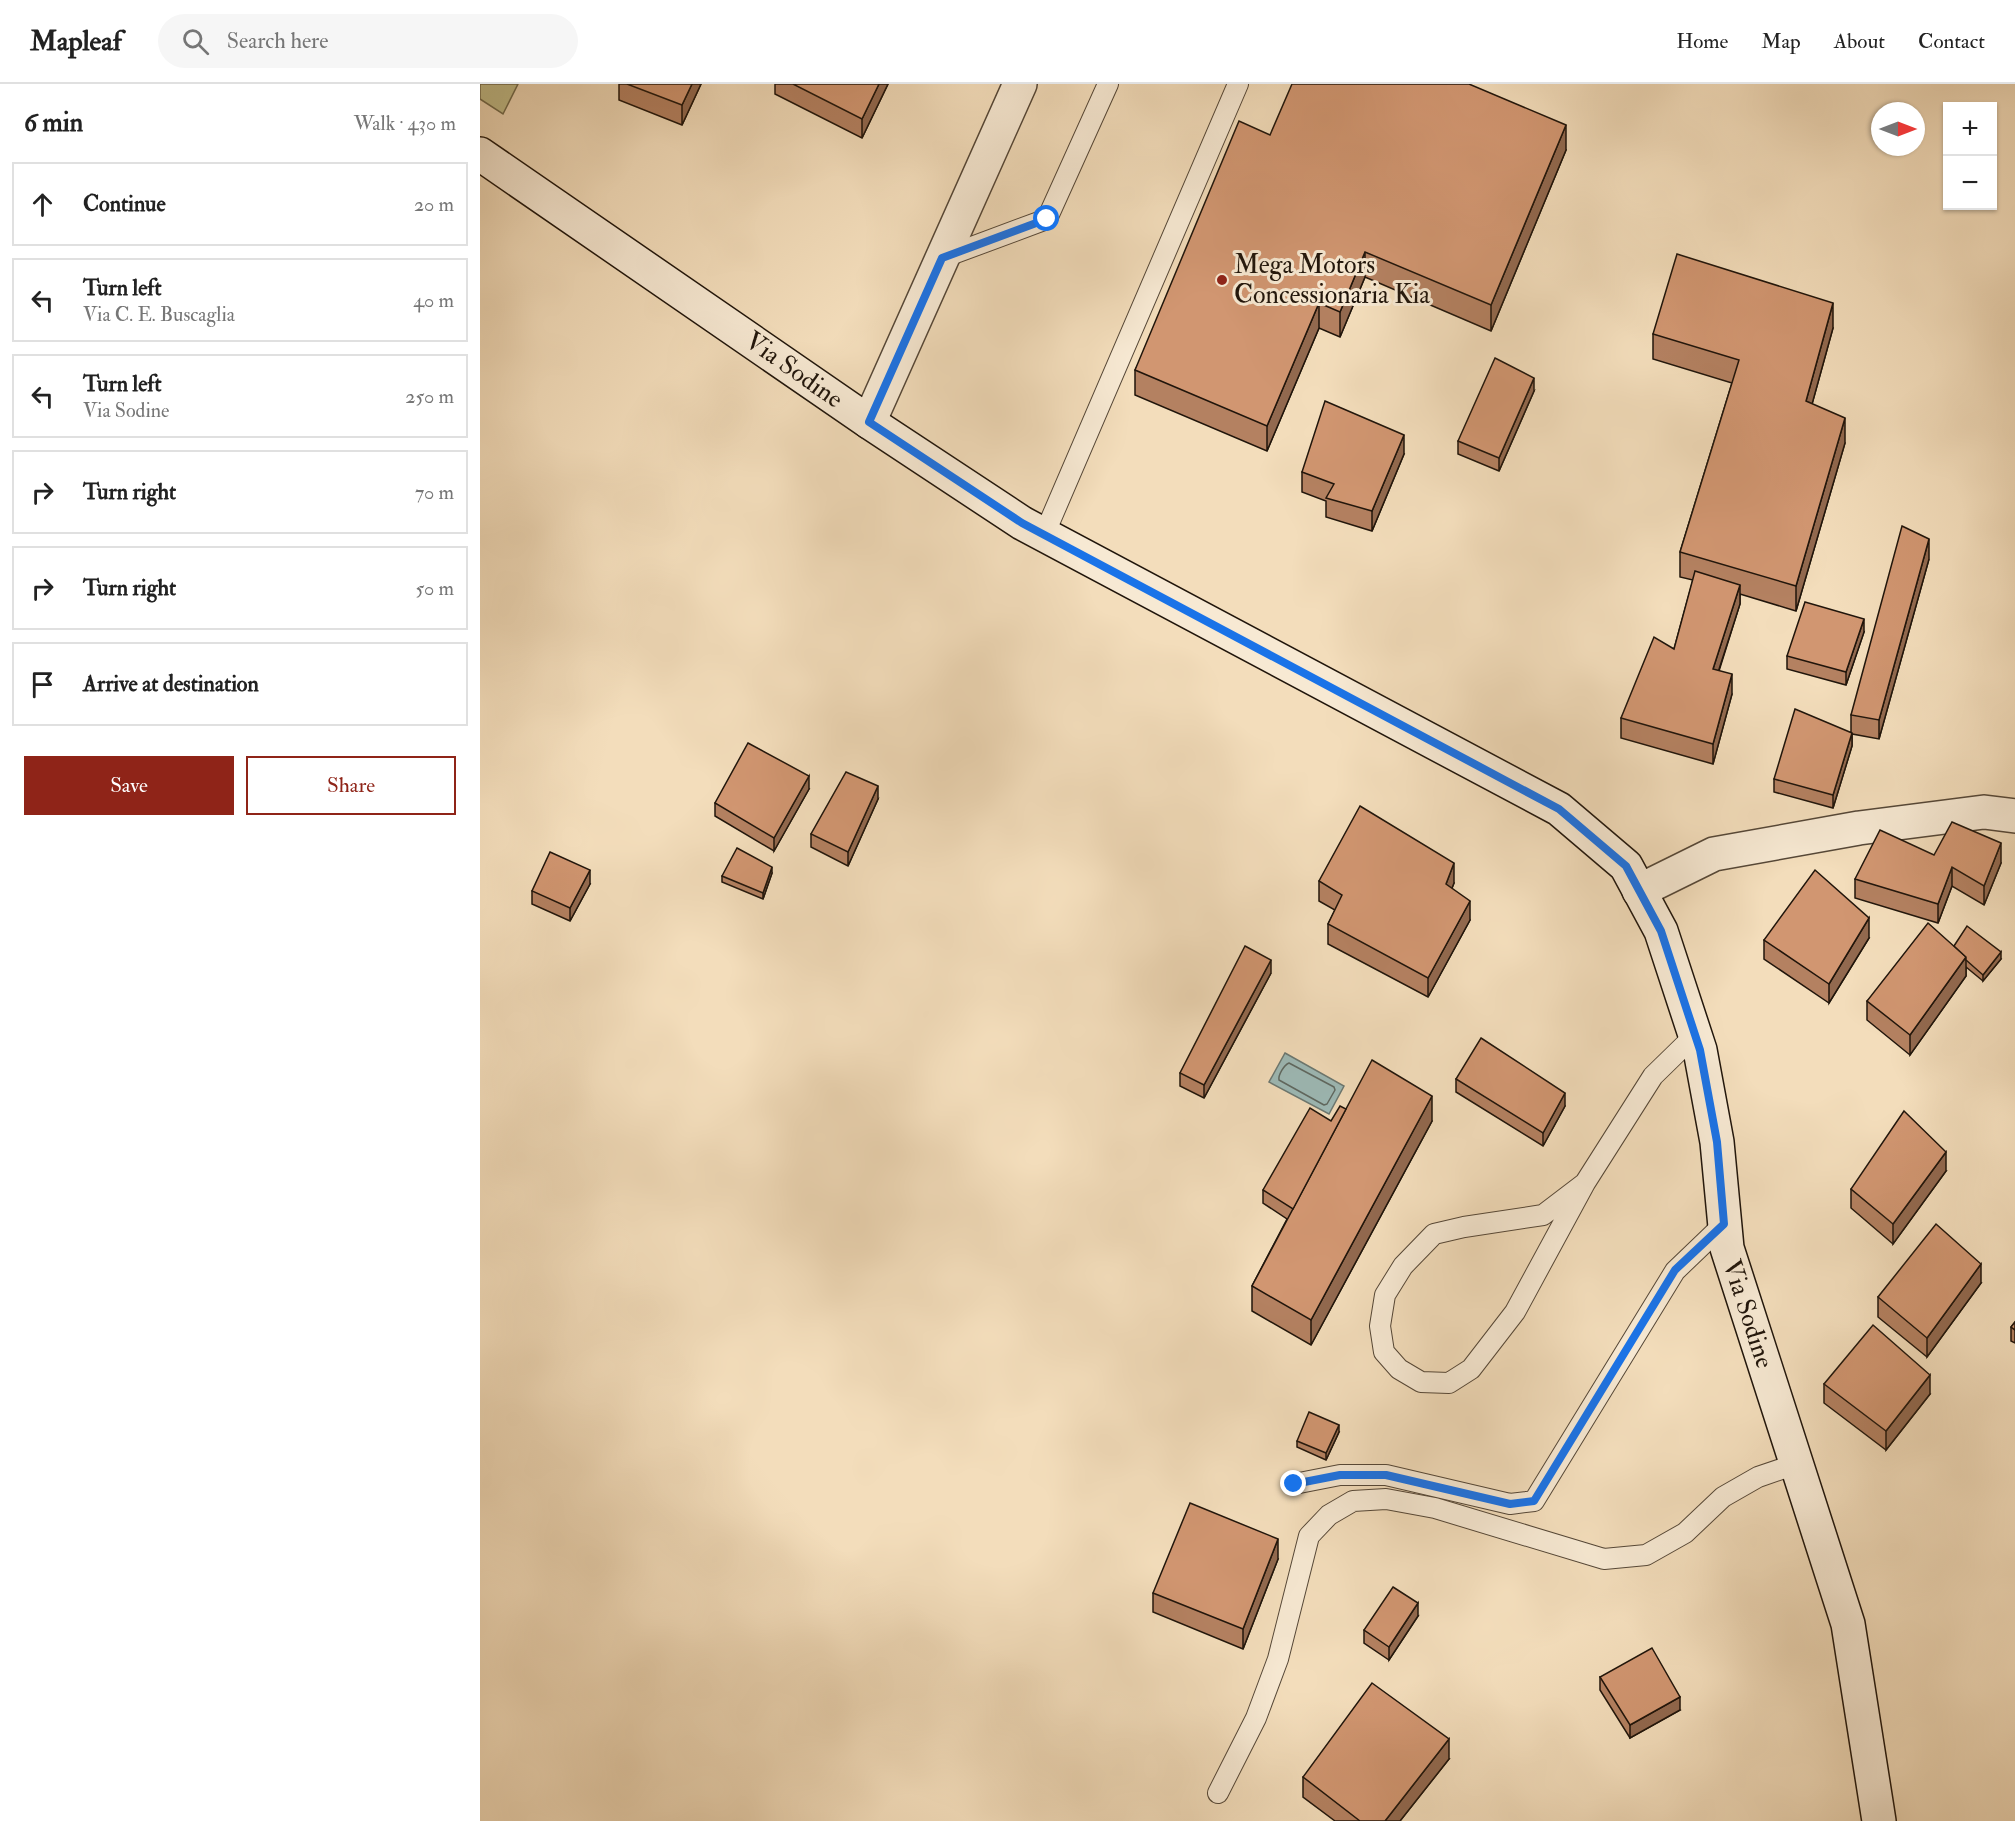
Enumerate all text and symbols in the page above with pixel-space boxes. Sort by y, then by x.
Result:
search box [158,14,578,68]
text: Mapleaf [30,24,122,59]
icon: search [179,25,212,58]
text: Search here [227,27,328,55]
text: Home [1676,28,1728,55]
text: Map [1761,28,1801,55]
text: About [1834,28,1885,55]
text: Contact [1918,28,1985,55]
north arrow [1871,102,1925,156]
map controls [1943,102,1997,210]
button: + [1943,102,1997,156]
text: 6 min [24,107,83,139]
text: Walk · 430 m [354,111,456,136]
button: − [1943,156,1997,210]
icon: ahead [26,188,59,221]
text: Continue [83,190,166,218]
text: 20 m [414,192,454,217]
route start [1033,205,1059,231]
place label: Mega Motors Concessionaria Kia [1234,249,1430,311]
marker: Mega Motors Concessionaria Kia [1215,273,1229,287]
text: Turn left [83,274,162,302]
icon: left [26,284,59,317]
text: 40 m [413,288,454,313]
text: Via C. E. Buscaglia [83,302,235,327]
street label: Via Sodine [739,325,849,415]
text: Turn left [83,370,162,398]
icon: left [26,380,59,413]
text: 250 m [405,384,454,409]
text: Via Sodine [83,398,169,423]
icon: right [26,476,59,509]
text: Turn right [83,478,176,506]
text: 70 m [415,480,454,505]
icon: right [26,572,59,605]
text: Turn right [83,574,176,602]
text: 50 m [415,576,454,601]
icon: arrive [26,668,59,701]
text: Arrive at destination [83,670,259,698]
button: Save [24,756,234,815]
button: Share [246,756,456,815]
street label: Via Sodine [1715,1256,1781,1372]
route end [1280,1470,1306,1496]

